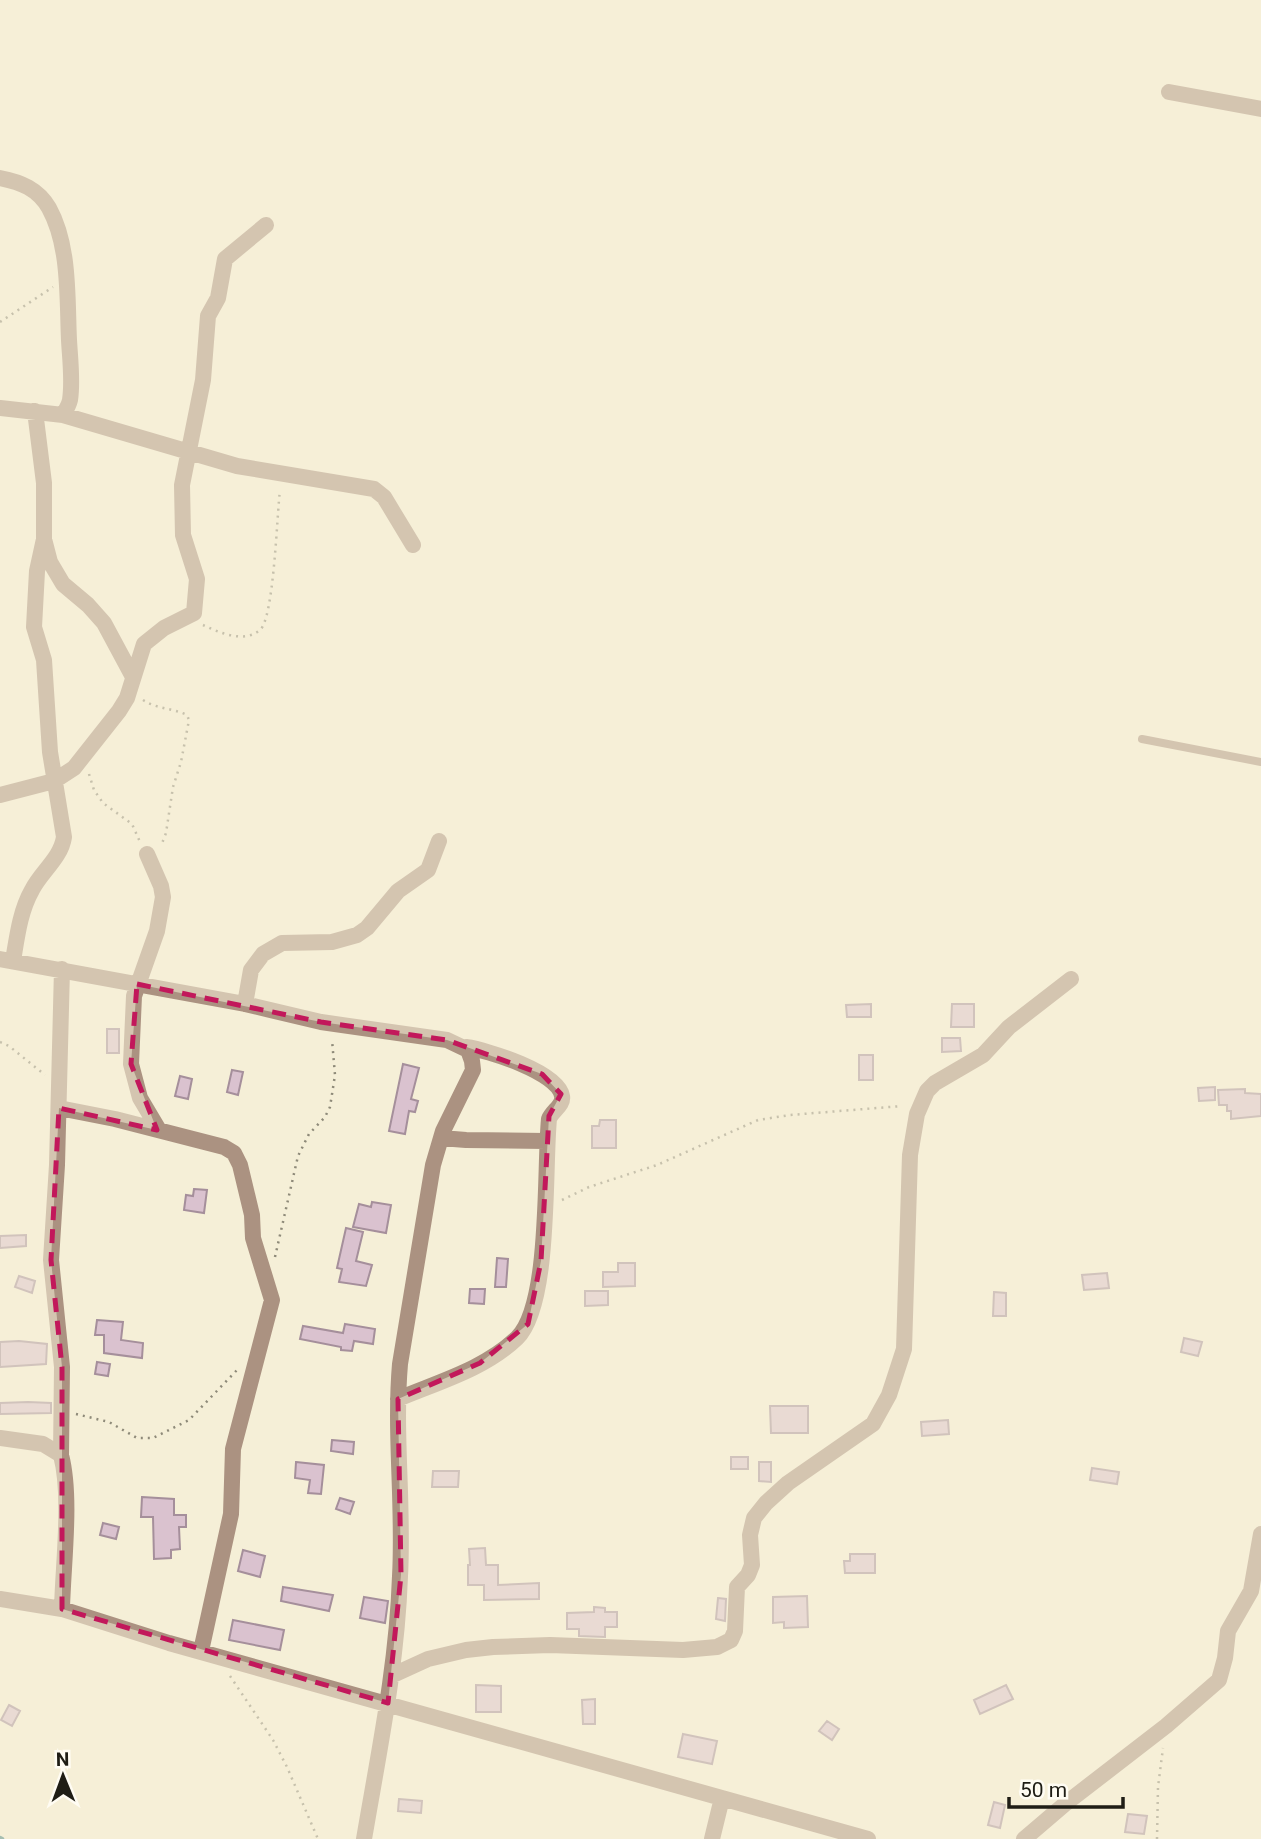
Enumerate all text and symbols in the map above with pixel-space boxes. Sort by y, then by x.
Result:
north arrow [28,1741,98,1811]
text: N [56,1748,70,1771]
scale bar [1009,1766,1123,1810]
text: 50 m [1020,1778,1067,1802]

